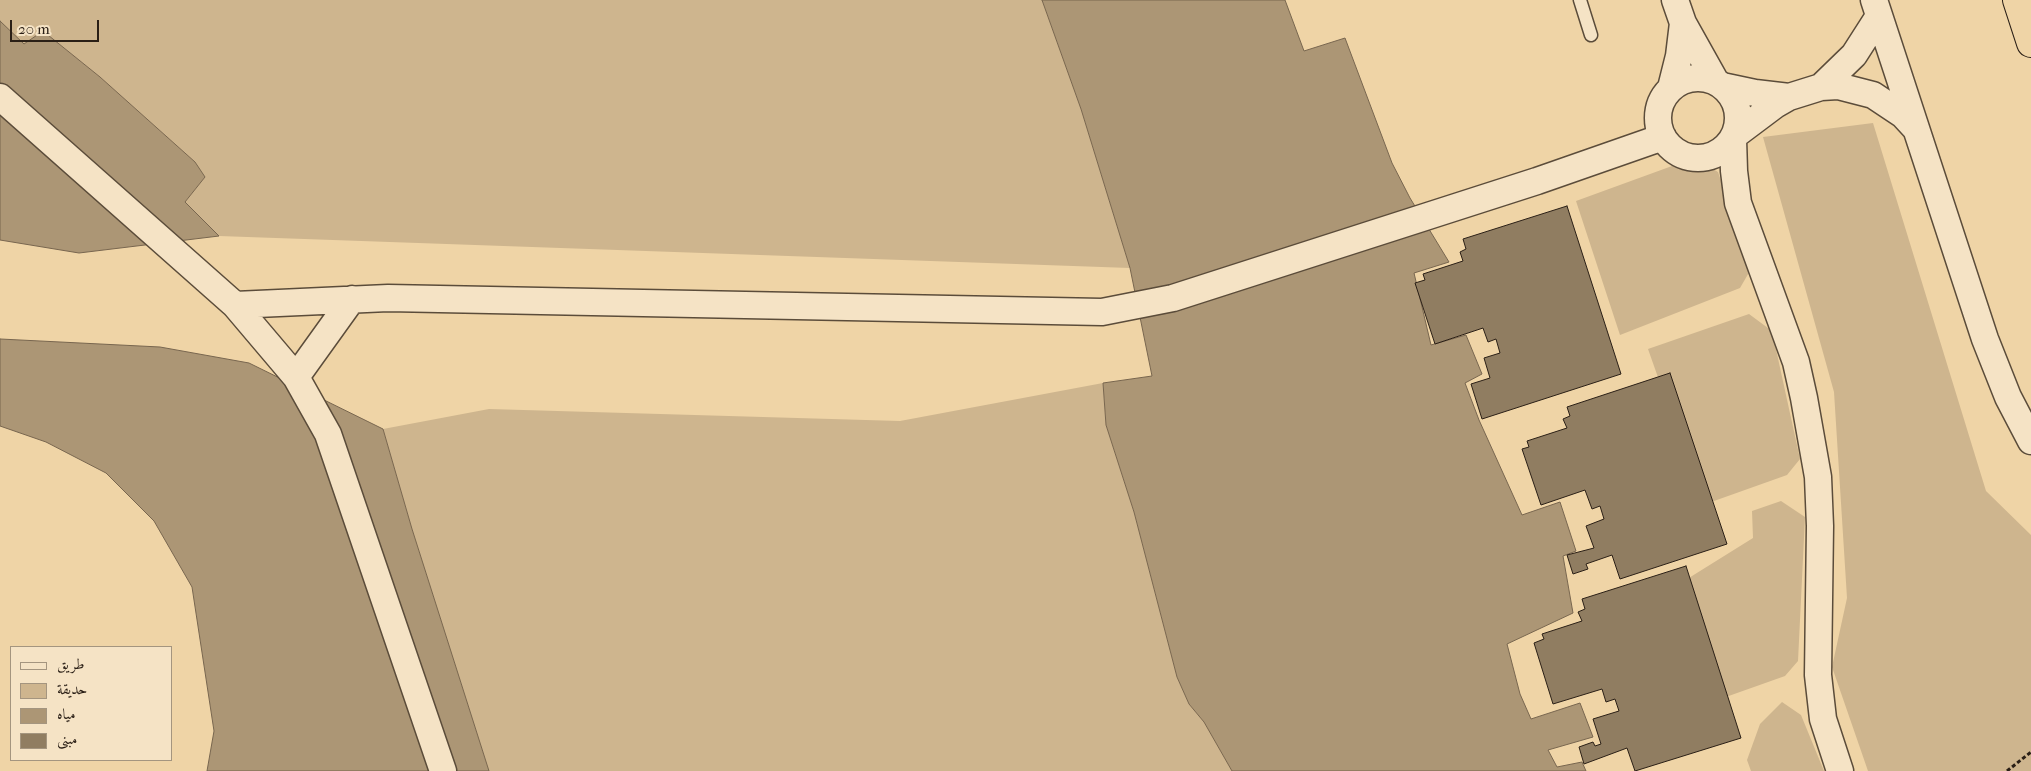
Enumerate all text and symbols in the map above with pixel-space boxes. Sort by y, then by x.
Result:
scale bar [12,10,101,42]
text: 20 m [18,20,50,38]
legend [10,646,172,761]
text: طريق [57,655,84,673]
text: حديقة [57,680,87,698]
text: مياه [57,705,75,723]
text: مبنى [57,730,77,748]

